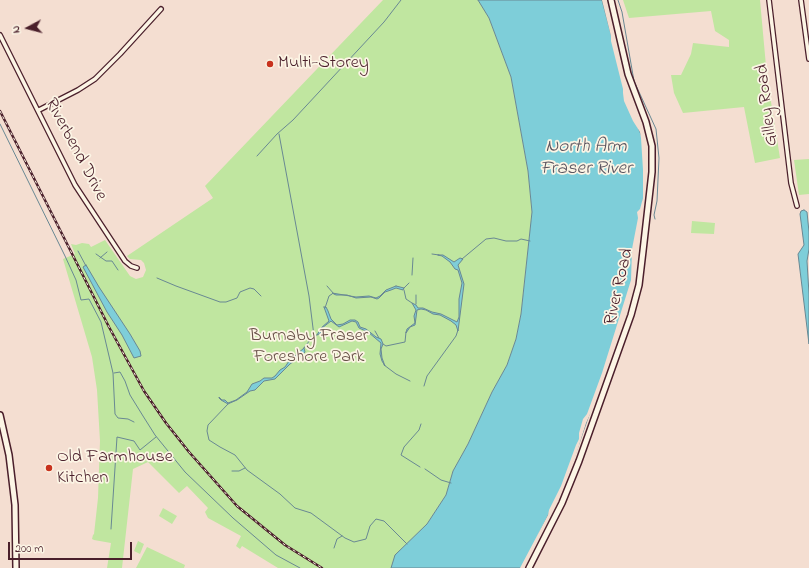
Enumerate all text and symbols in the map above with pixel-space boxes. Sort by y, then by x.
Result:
north arrow [8,8,48,48]
text: N [8,25,24,34]
place label: Multi-Storey [278,53,369,75]
marker: Multi-Storey [265,59,275,69]
street label: Gilley Road [752,63,784,147]
street label: Riverbend Drive [39,95,111,205]
water label: North Arm Fraser River [540,137,632,181]
street label: River Road [601,247,639,327]
park label: Burnaby Fraser Foreshore Park [250,326,368,368]
place label: Old Farmhouse Kitchen [57,447,173,490]
marker: Old Farmhouse Kitchen [44,463,54,473]
scale bar [10,534,134,560]
text: 200 m [15,540,44,558]

